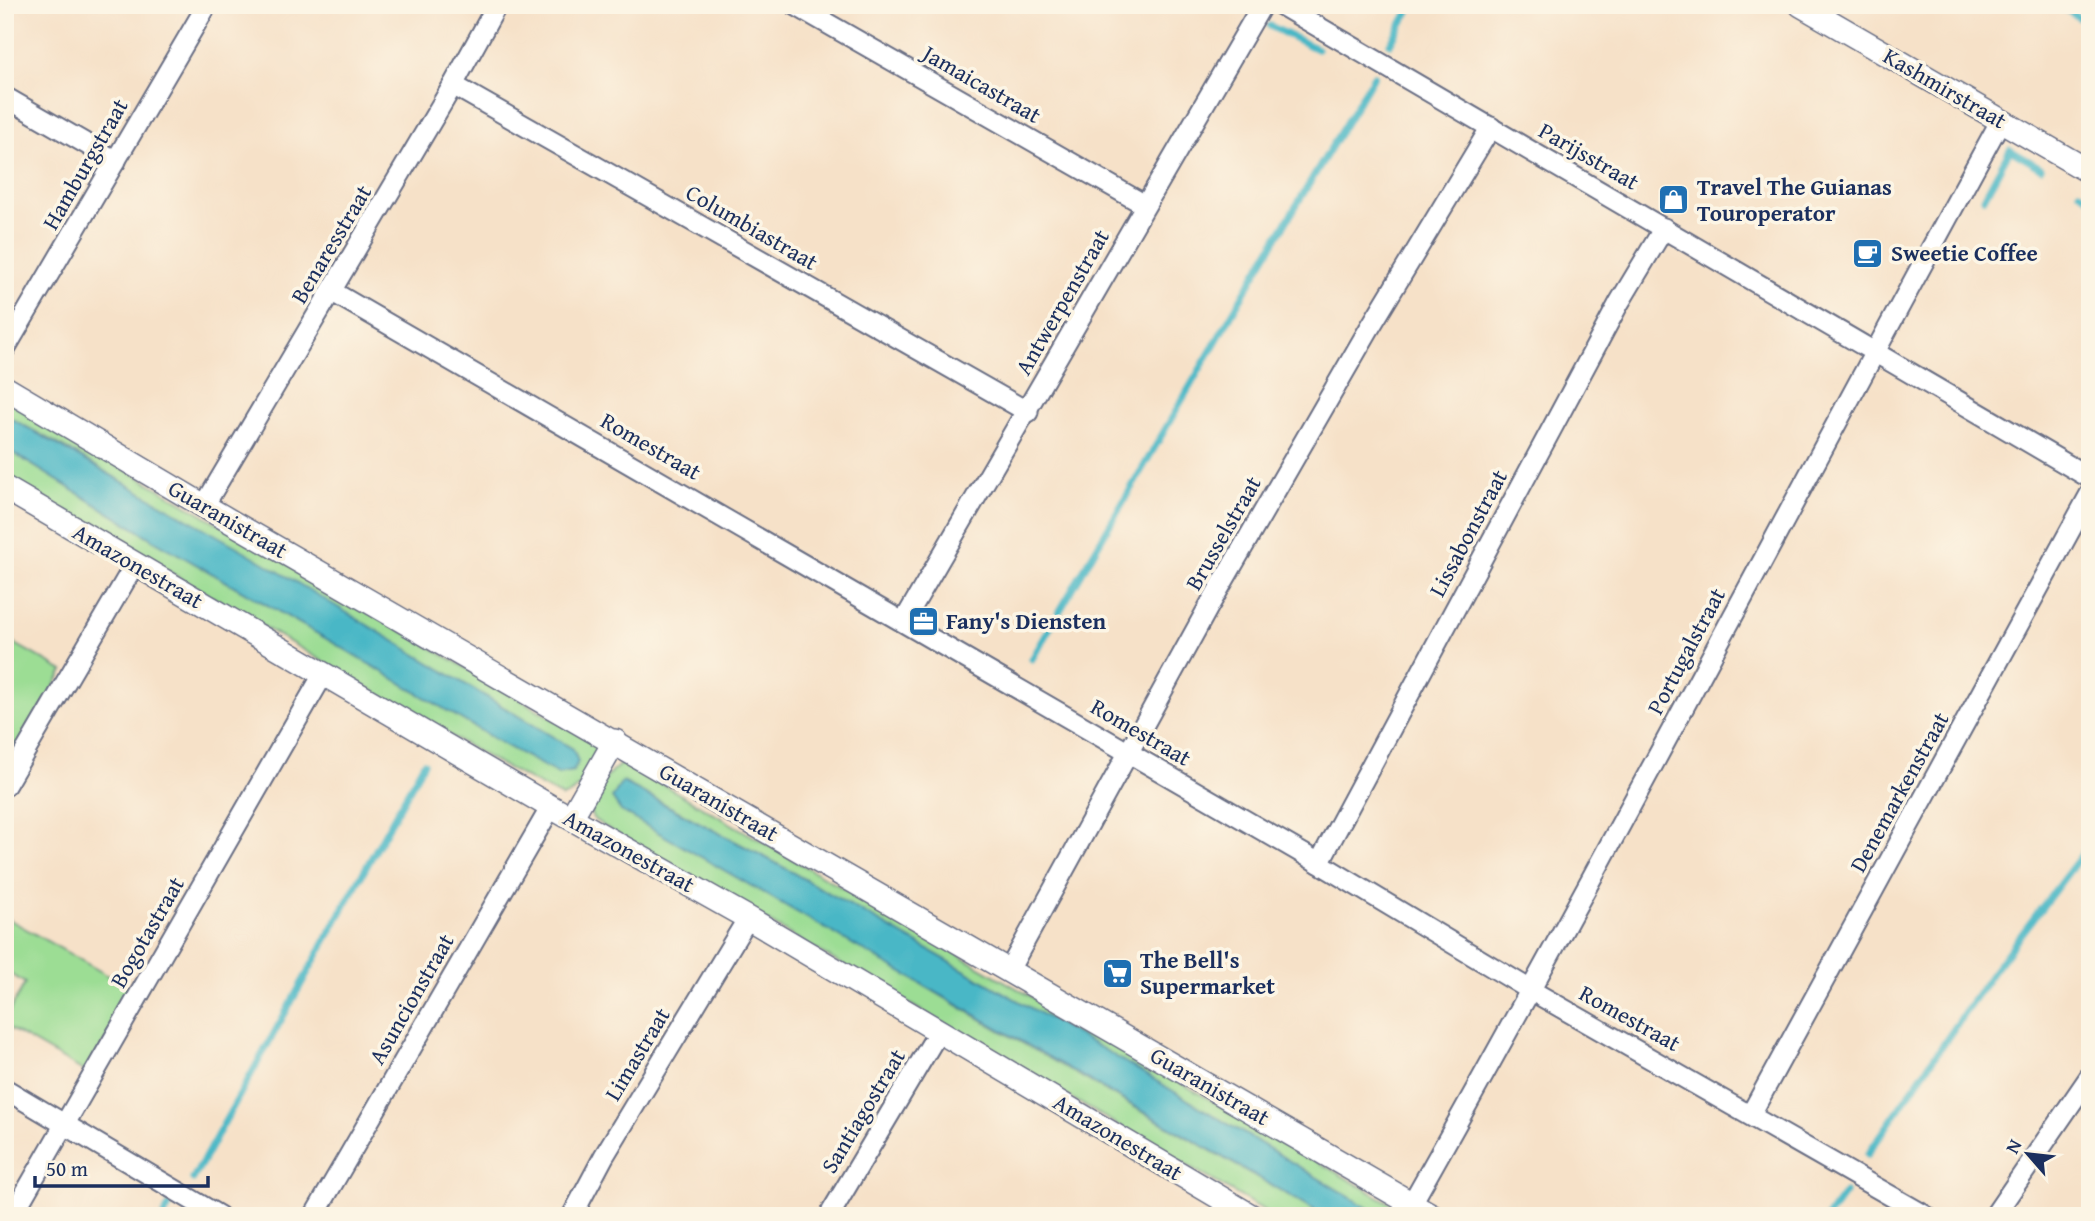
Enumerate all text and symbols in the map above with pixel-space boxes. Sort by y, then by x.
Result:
street label: Jamaicastraat [914,35,1048,131]
street label: Kashmirstraat [1877,39,2013,136]
street label: Hamburgstraat [34,92,135,235]
street label: Parijsstraat [1533,114,1646,198]
place label: Travel The Guianas Touroperator [1697,170,1892,229]
street label: Columbiastraat [680,175,824,278]
street label: Benaresstraat [282,178,379,309]
shop icon: Travel The Guianas Touroperator [1657,183,1691,217]
street label: Antwerpenstraat [1006,223,1117,381]
cafe icon: Sweetie Coffee [1851,236,1885,270]
place label: Sweetie Coffee [1891,236,2038,269]
street label: Romestraat [595,404,708,488]
street label: Lissabonstraat [1420,463,1515,602]
street label: Brusselstraat [1177,470,1269,596]
street label: Guaranistraat [163,471,294,566]
street label: Amazonestraat [67,515,209,616]
street label: Portugalstraat [1638,582,1733,720]
office icon: Fany's Diensten [906,604,940,638]
place label: Fany's Diensten [946,604,1106,637]
street label: Romestraat [1085,690,1198,774]
street label: Denemarkenstraat [1841,706,1956,878]
street label: Guaranistraat [654,754,785,849]
street label: Amazonestraat [558,801,701,900]
street label: Bogotastraat [101,870,192,993]
street label: Asuncionstraat [360,927,461,1070]
place label: The Bell's Supermarket [1140,943,1275,1002]
supermarket icon: The Bell's Supermarket [1100,956,1134,990]
street label: Romestraat [1574,976,1687,1059]
street label: Limastraat [596,1001,677,1107]
street label: Guaranistraat [1145,1038,1276,1133]
street label: Santiagostraat [812,1042,913,1179]
street label: Amazonestraat [1047,1085,1189,1188]
north arrow [1994,1120,2064,1190]
text: N [1998,1134,2028,1158]
scale bar [35,1144,208,1188]
text: 50 m [46,1153,88,1184]

